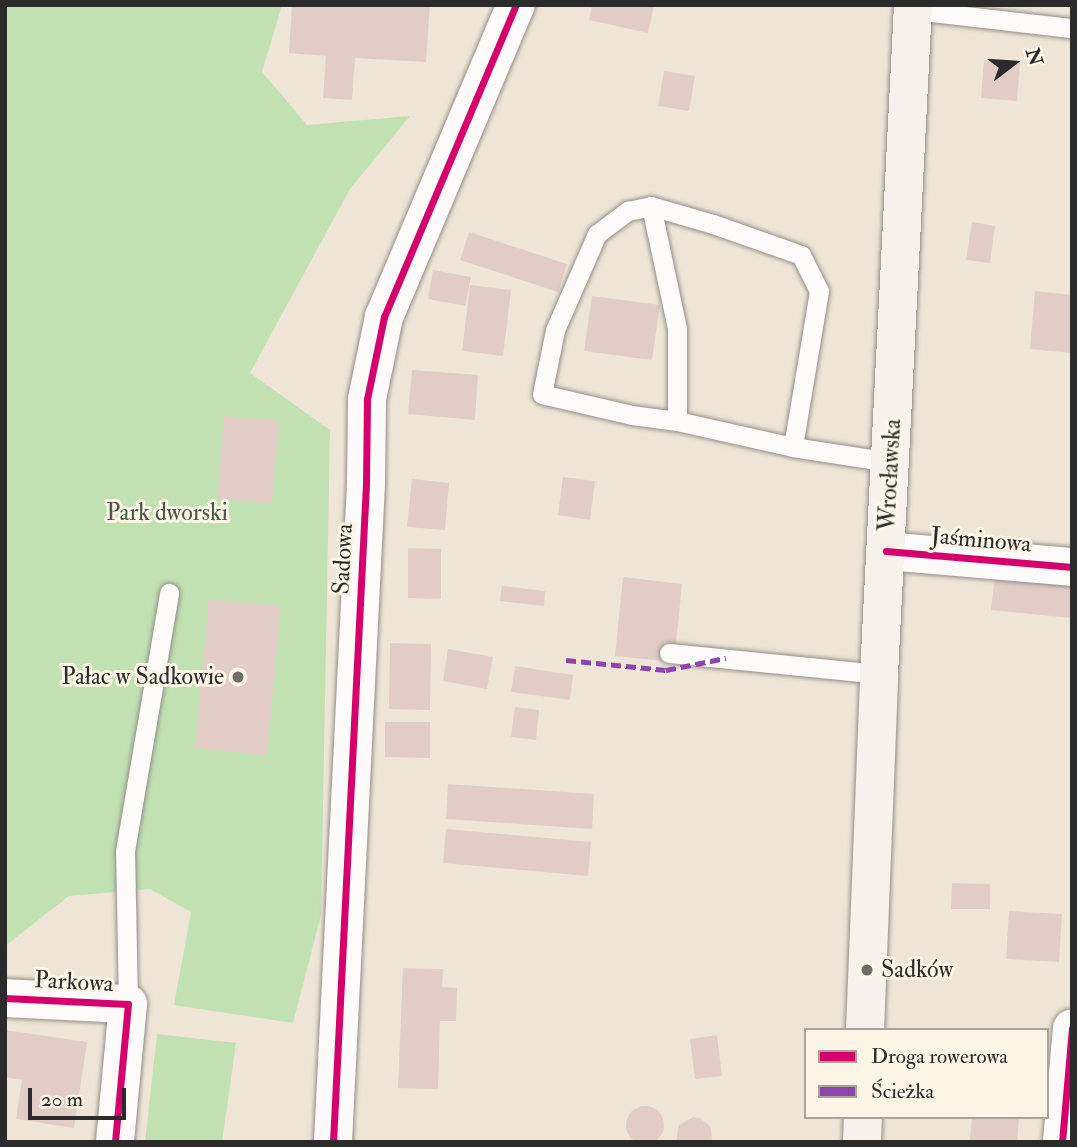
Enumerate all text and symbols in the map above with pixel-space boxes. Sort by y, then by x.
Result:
north arrow [979,28,1049,98]
text: N [1020,45,1048,68]
street label: Wrocławska [873,418,907,532]
park label: Park dworski [106,499,228,527]
street label: Jaśminowa [930,521,1032,559]
street label: Sadowa [327,523,359,595]
place label: Pałac w Sadkowie [61,663,224,691]
marker: Pałac w Sadkowie [230,669,246,685]
place label: Sadków [881,956,953,984]
marker: Sadków [859,962,875,978]
street label: Parkowa [34,966,114,998]
legend [804,1028,1049,1119]
text: Droga rowerowa [871,1043,1008,1070]
scale bar [32,1074,130,1118]
text: Ścieżka [871,1078,934,1105]
text: 20 m [41,1086,83,1113]

